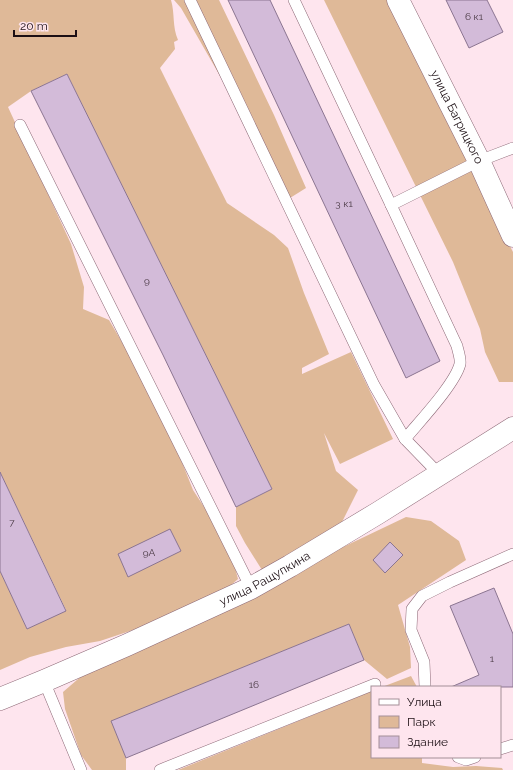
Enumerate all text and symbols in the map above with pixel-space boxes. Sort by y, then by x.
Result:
house number: 6 к1 [465,11,484,22]
scale bar [14,12,76,38]
text: 20 m [20,19,48,33]
street label: улица Багрицкого [428,68,486,166]
house number: 3 к1 [335,198,353,209]
house number: 9 [144,275,150,286]
house number: 7 [9,517,15,528]
house number: 9А [143,547,156,558]
street label: улица Ращупкина [217,548,313,609]
house number: 1 [490,653,495,664]
house number: 16 [249,679,259,690]
legend [371,686,501,758]
text: Улица [407,695,442,709]
text: Парк [407,715,436,729]
text: Здание [407,735,448,749]

